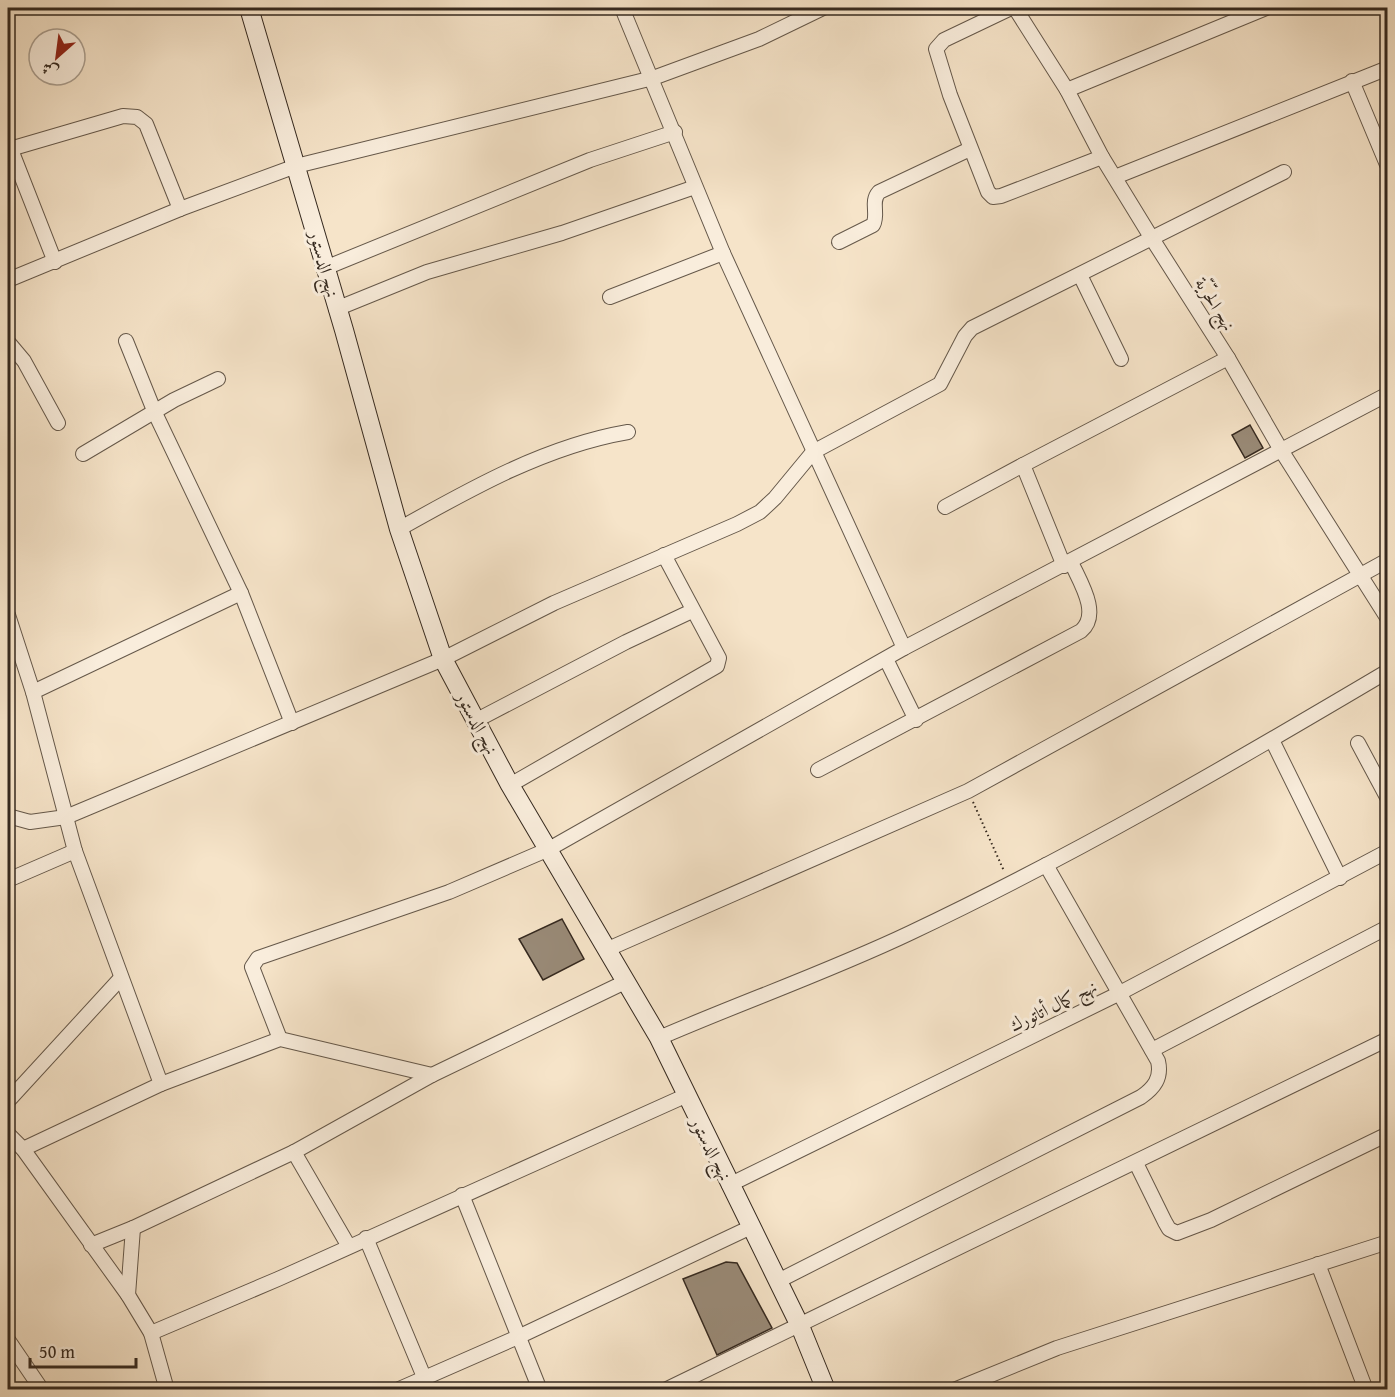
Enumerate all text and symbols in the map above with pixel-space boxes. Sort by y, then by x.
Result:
north arrow [27,27,87,87]
text: ش [37,56,63,85]
street label: نهج الدستور [299,225,346,301]
street label: نهج الحرّيّة [1186,272,1242,337]
street label: نهج الدستور [446,685,505,761]
street label: نهج كمال أتاتورك [1004,973,1102,1041]
street label: نهج الدستور [680,1110,739,1187]
scale bar [30,1331,136,1369]
text: 50 m [39,1338,75,1365]

